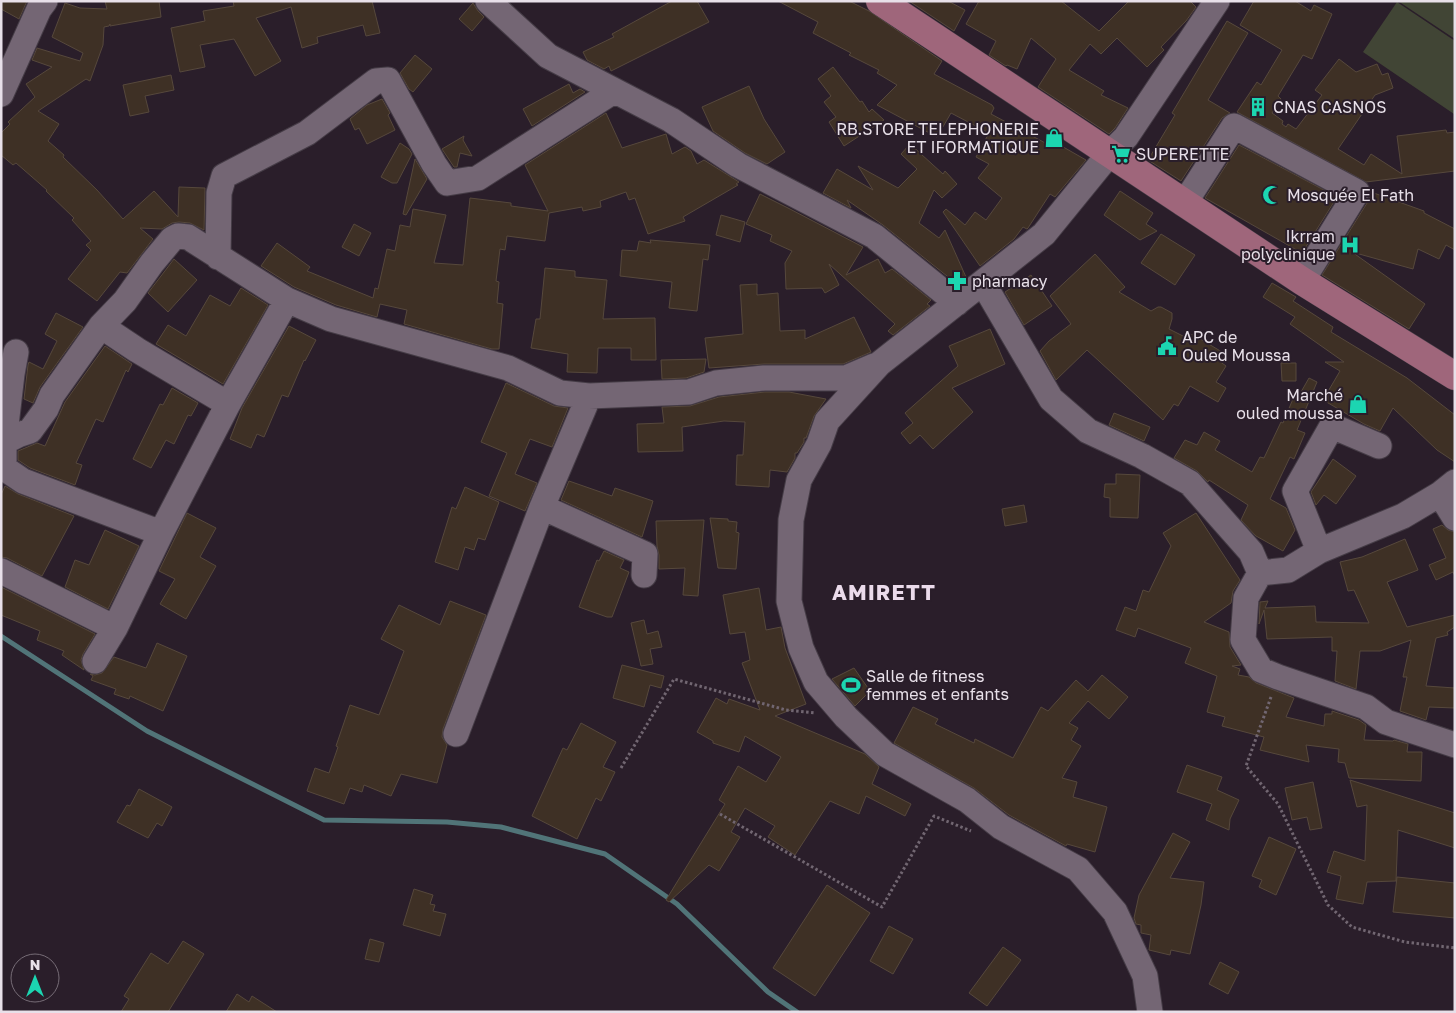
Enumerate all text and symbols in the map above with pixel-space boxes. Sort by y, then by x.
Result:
building icon: CNAS CASNOS [1247,96,1269,118]
place label: CNAS CASNOS [1273,97,1386,117]
place label: RB.STORE TELEPHONERIE ET IFORMATIQUE [836,119,1039,157]
shop icon: RB.STORE TELEPHONERIE ET IFORMATIQUE [1043,127,1065,149]
supermarket icon: SUPERETTE [1110,143,1132,165]
place label: SUPERETTE [1136,144,1229,164]
mosque icon: Mosquée El Fath [1261,184,1283,206]
place label: Mosquée El Fath [1287,185,1414,205]
place label: Ikrram polyclinique [1241,226,1335,264]
hospital icon: Ikrram polyclinique [1339,234,1361,256]
pharmacy icon: pharmacy [946,270,968,292]
place label: pharmacy [972,271,1048,291]
place label: APC de Ouled Moussa [1182,327,1291,365]
public building icon: APC de Ouled Moussa [1156,335,1178,357]
place label: Marché ouled moussa [1236,385,1343,423]
shop icon: Marché ouled moussa [1347,393,1369,415]
district label: AMIRETT [832,579,936,605]
place label: Salle de fitness femmes et enfants [866,666,1009,704]
sports icon: Salle de fitness femmes et enfants [840,674,862,696]
north arrow [10,953,60,1003]
text: N [30,956,40,973]

